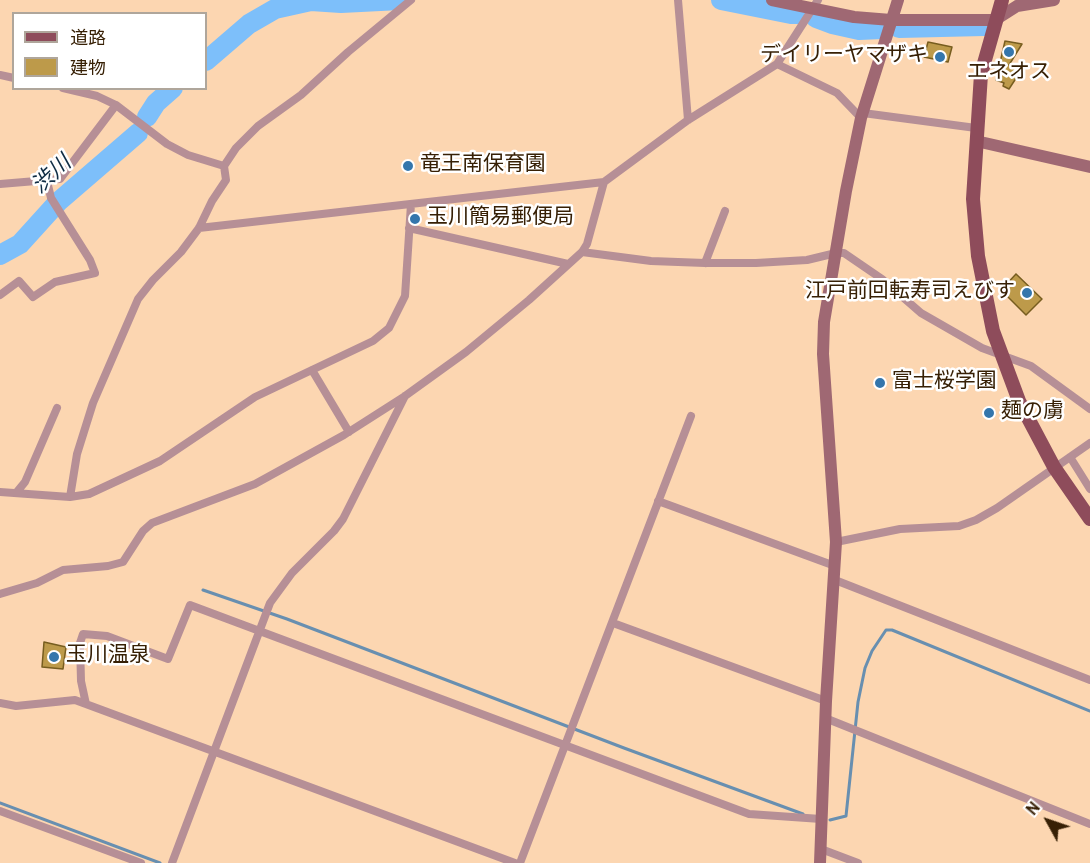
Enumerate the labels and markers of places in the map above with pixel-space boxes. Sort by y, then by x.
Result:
place label: デイリーヤマザキ [760,44,928,70]
marker: エネオス [1002,45,1016,59]
marker: デイリーヤマザキ [933,50,947,64]
place label: エネオス [967,61,1051,87]
place label: 竜王南保育園 [420,153,546,179]
marker: 竜王南保育園 [401,159,415,173]
place label: 玉川簡易郵便局 [427,206,574,232]
marker: 玉川簡易郵便局 [408,212,422,226]
place label: 江戸前回転寿司えびす [805,280,1015,306]
marker: 江戸前回転寿司えびす [1020,286,1034,300]
place label: 富士桜学園 [892,370,997,396]
marker: 富士桜学園 [873,376,887,390]
place label: 麺の虜 [1001,400,1064,426]
marker: 麺の虜 [982,406,996,420]
place label: 玉川温泉 [66,644,150,670]
marker: 玉川温泉 [47,650,61,664]

